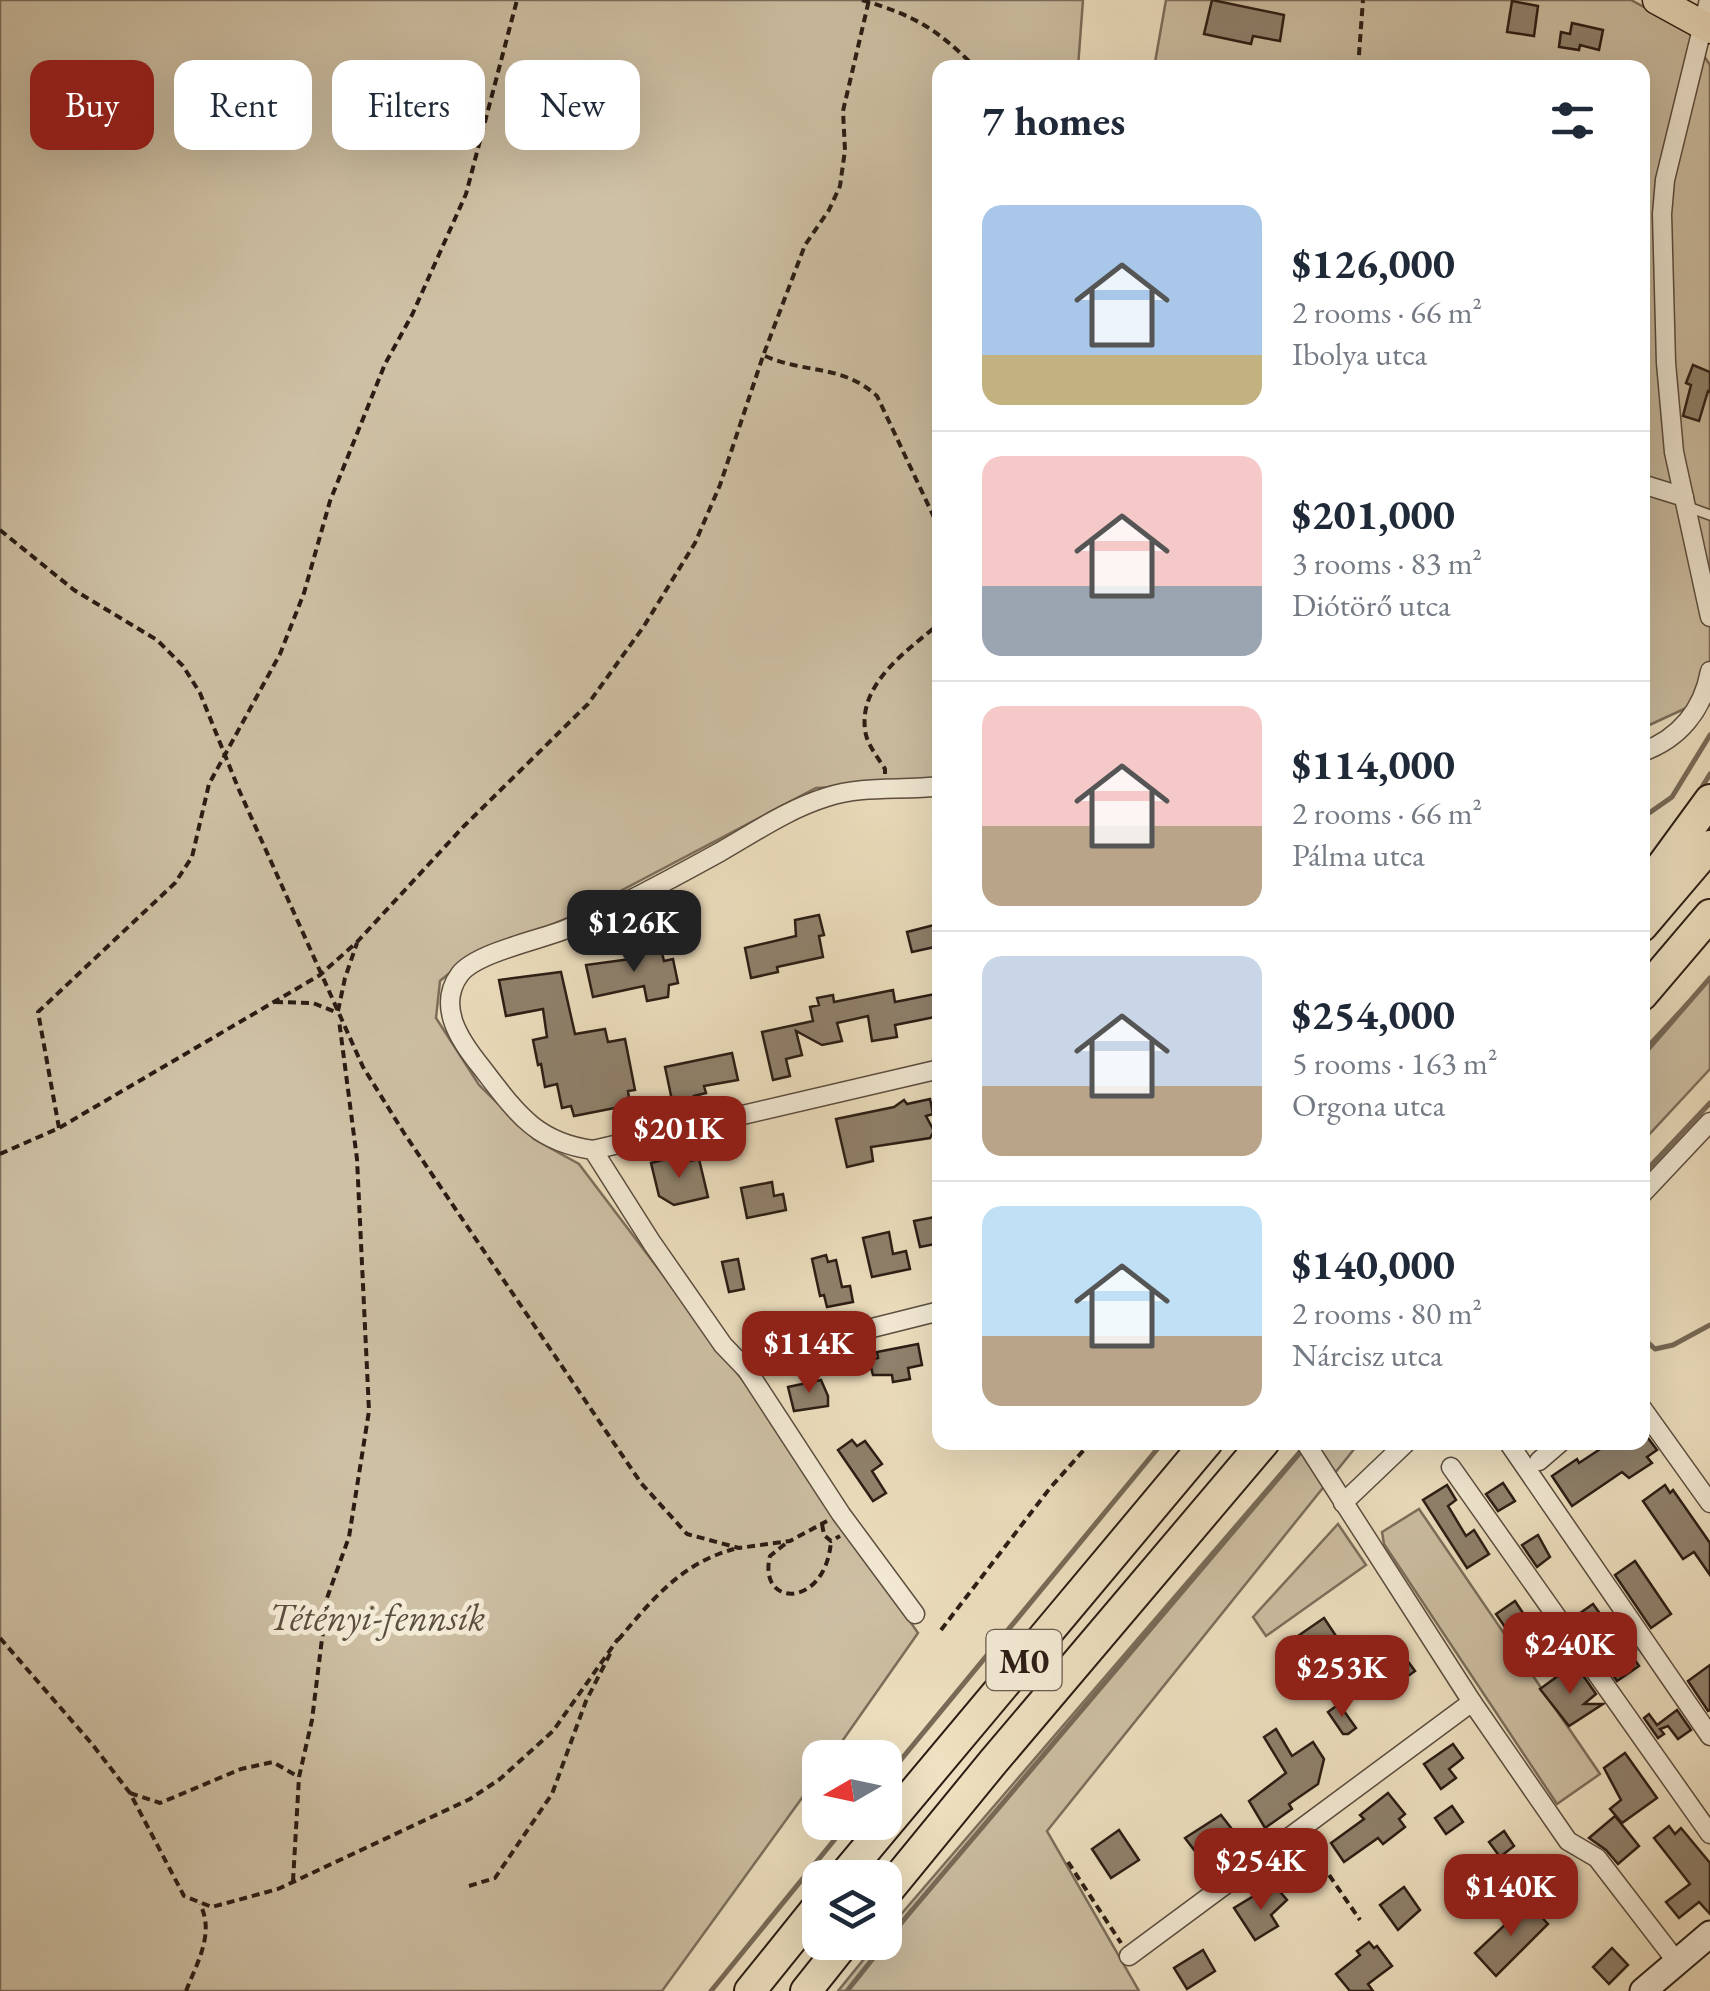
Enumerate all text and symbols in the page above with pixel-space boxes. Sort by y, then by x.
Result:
chip: Buy [30,60,154,150]
chip: Rent [174,60,312,150]
chip: Filters [332,60,485,150]
chip: New [505,60,640,150]
text: 7 homes [982,93,1125,148]
icon: filters [1545,93,1600,148]
text: $126,000 [1292,236,1455,291]
icon: home [1062,245,1182,365]
text: 2 rooms · 66 m² [1292,291,1482,333]
text: Ibolya utca [1292,333,1427,375]
text: $201,000 [1292,487,1455,542]
icon: home [1062,496,1182,616]
text: 3 rooms · 83 m² [1292,542,1482,584]
text: Diótörő utca [1292,584,1451,626]
text: $114,000 [1292,737,1455,792]
icon: home [1062,746,1182,866]
text: 2 rooms · 66 m² [1292,792,1482,834]
text: Pálma utca [1292,834,1425,876]
pin: $126K [564,890,704,975]
text: $126K [589,901,679,943]
text: $254,000 [1292,987,1455,1042]
icon: home [1062,996,1182,1116]
text: 5 rooms · 163 m² [1292,1042,1498,1084]
text: Orgona utca [1292,1084,1445,1126]
pin: $201K [609,1096,749,1181]
text: $201K [634,1107,724,1149]
text: $140,000 [1292,1237,1455,1292]
icon: home [1062,1246,1182,1366]
text: 2 rooms · 80 m² [1292,1292,1482,1334]
pin: $114K [739,1311,879,1396]
text: $114K [764,1322,854,1364]
text: Nárcisz utca [1292,1334,1443,1376]
park label: Tétényi-fennsík [269,1592,485,1641]
pin: $240K [1500,1612,1640,1697]
text: $240K [1525,1623,1615,1665]
road number: M0 [986,1630,1062,1690]
pin: $253K [1272,1635,1412,1720]
text: $253K [1297,1646,1387,1688]
north arrow [802,1740,902,1840]
map controls [802,1740,902,1960]
pin: $254K [1191,1828,1331,1913]
text: $254K [1216,1839,1306,1881]
pin: $140K [1441,1854,1581,1939]
button: layers [802,1860,902,1960]
text: $140K [1466,1865,1556,1907]

